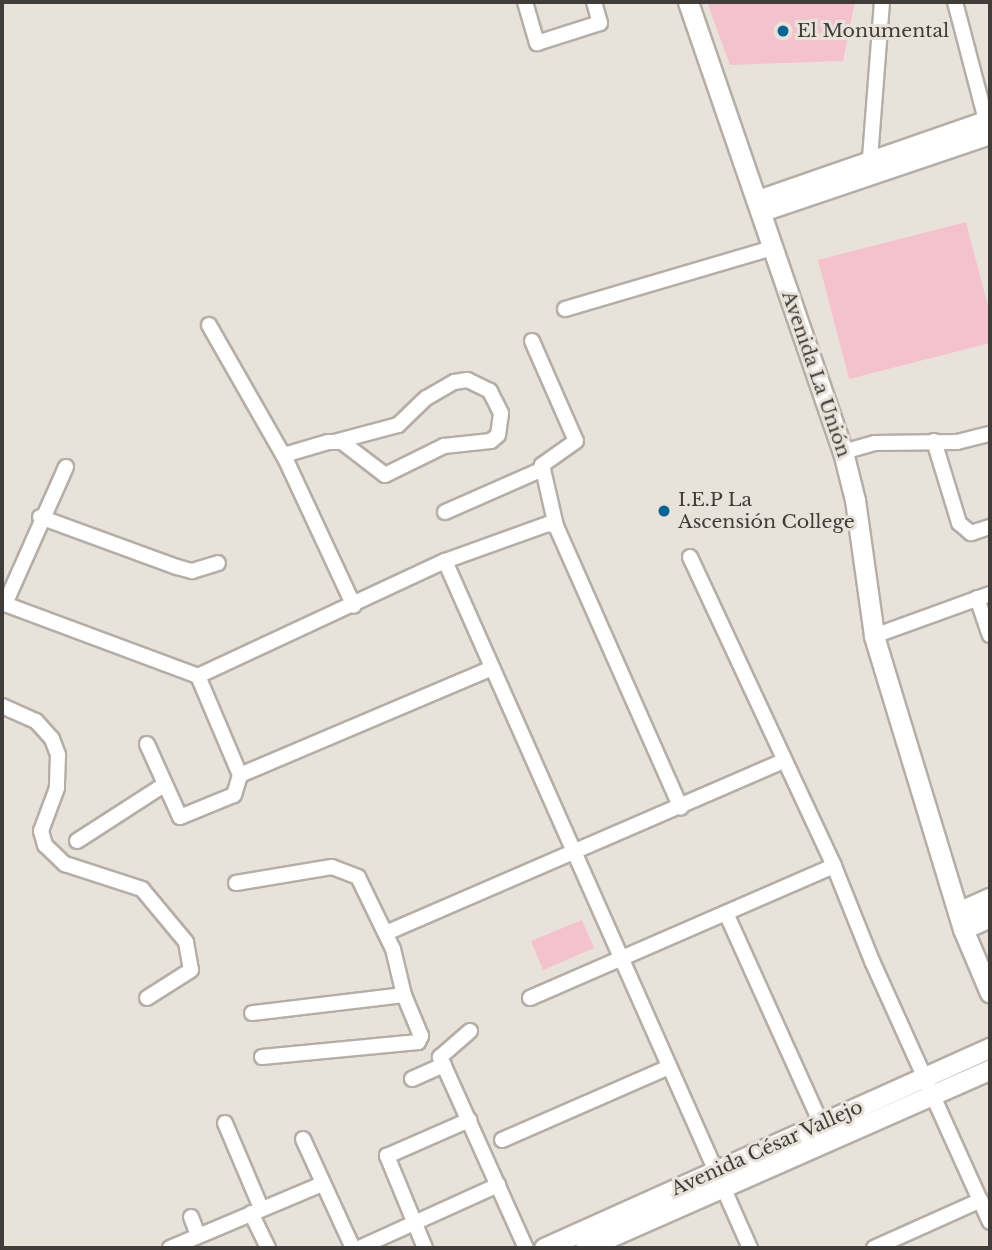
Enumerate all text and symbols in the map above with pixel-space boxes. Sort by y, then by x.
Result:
place label: El Monumental [797,20,949,42]
marker: El Monumental [775,23,791,39]
street label: Avenida La Unión [777,288,855,460]
place label: I.E.P La Ascensión College [678,489,855,533]
marker: I.E.P La Ascensión College [656,503,672,519]
street label: Avenida César Vallejo [667,1095,867,1201]

